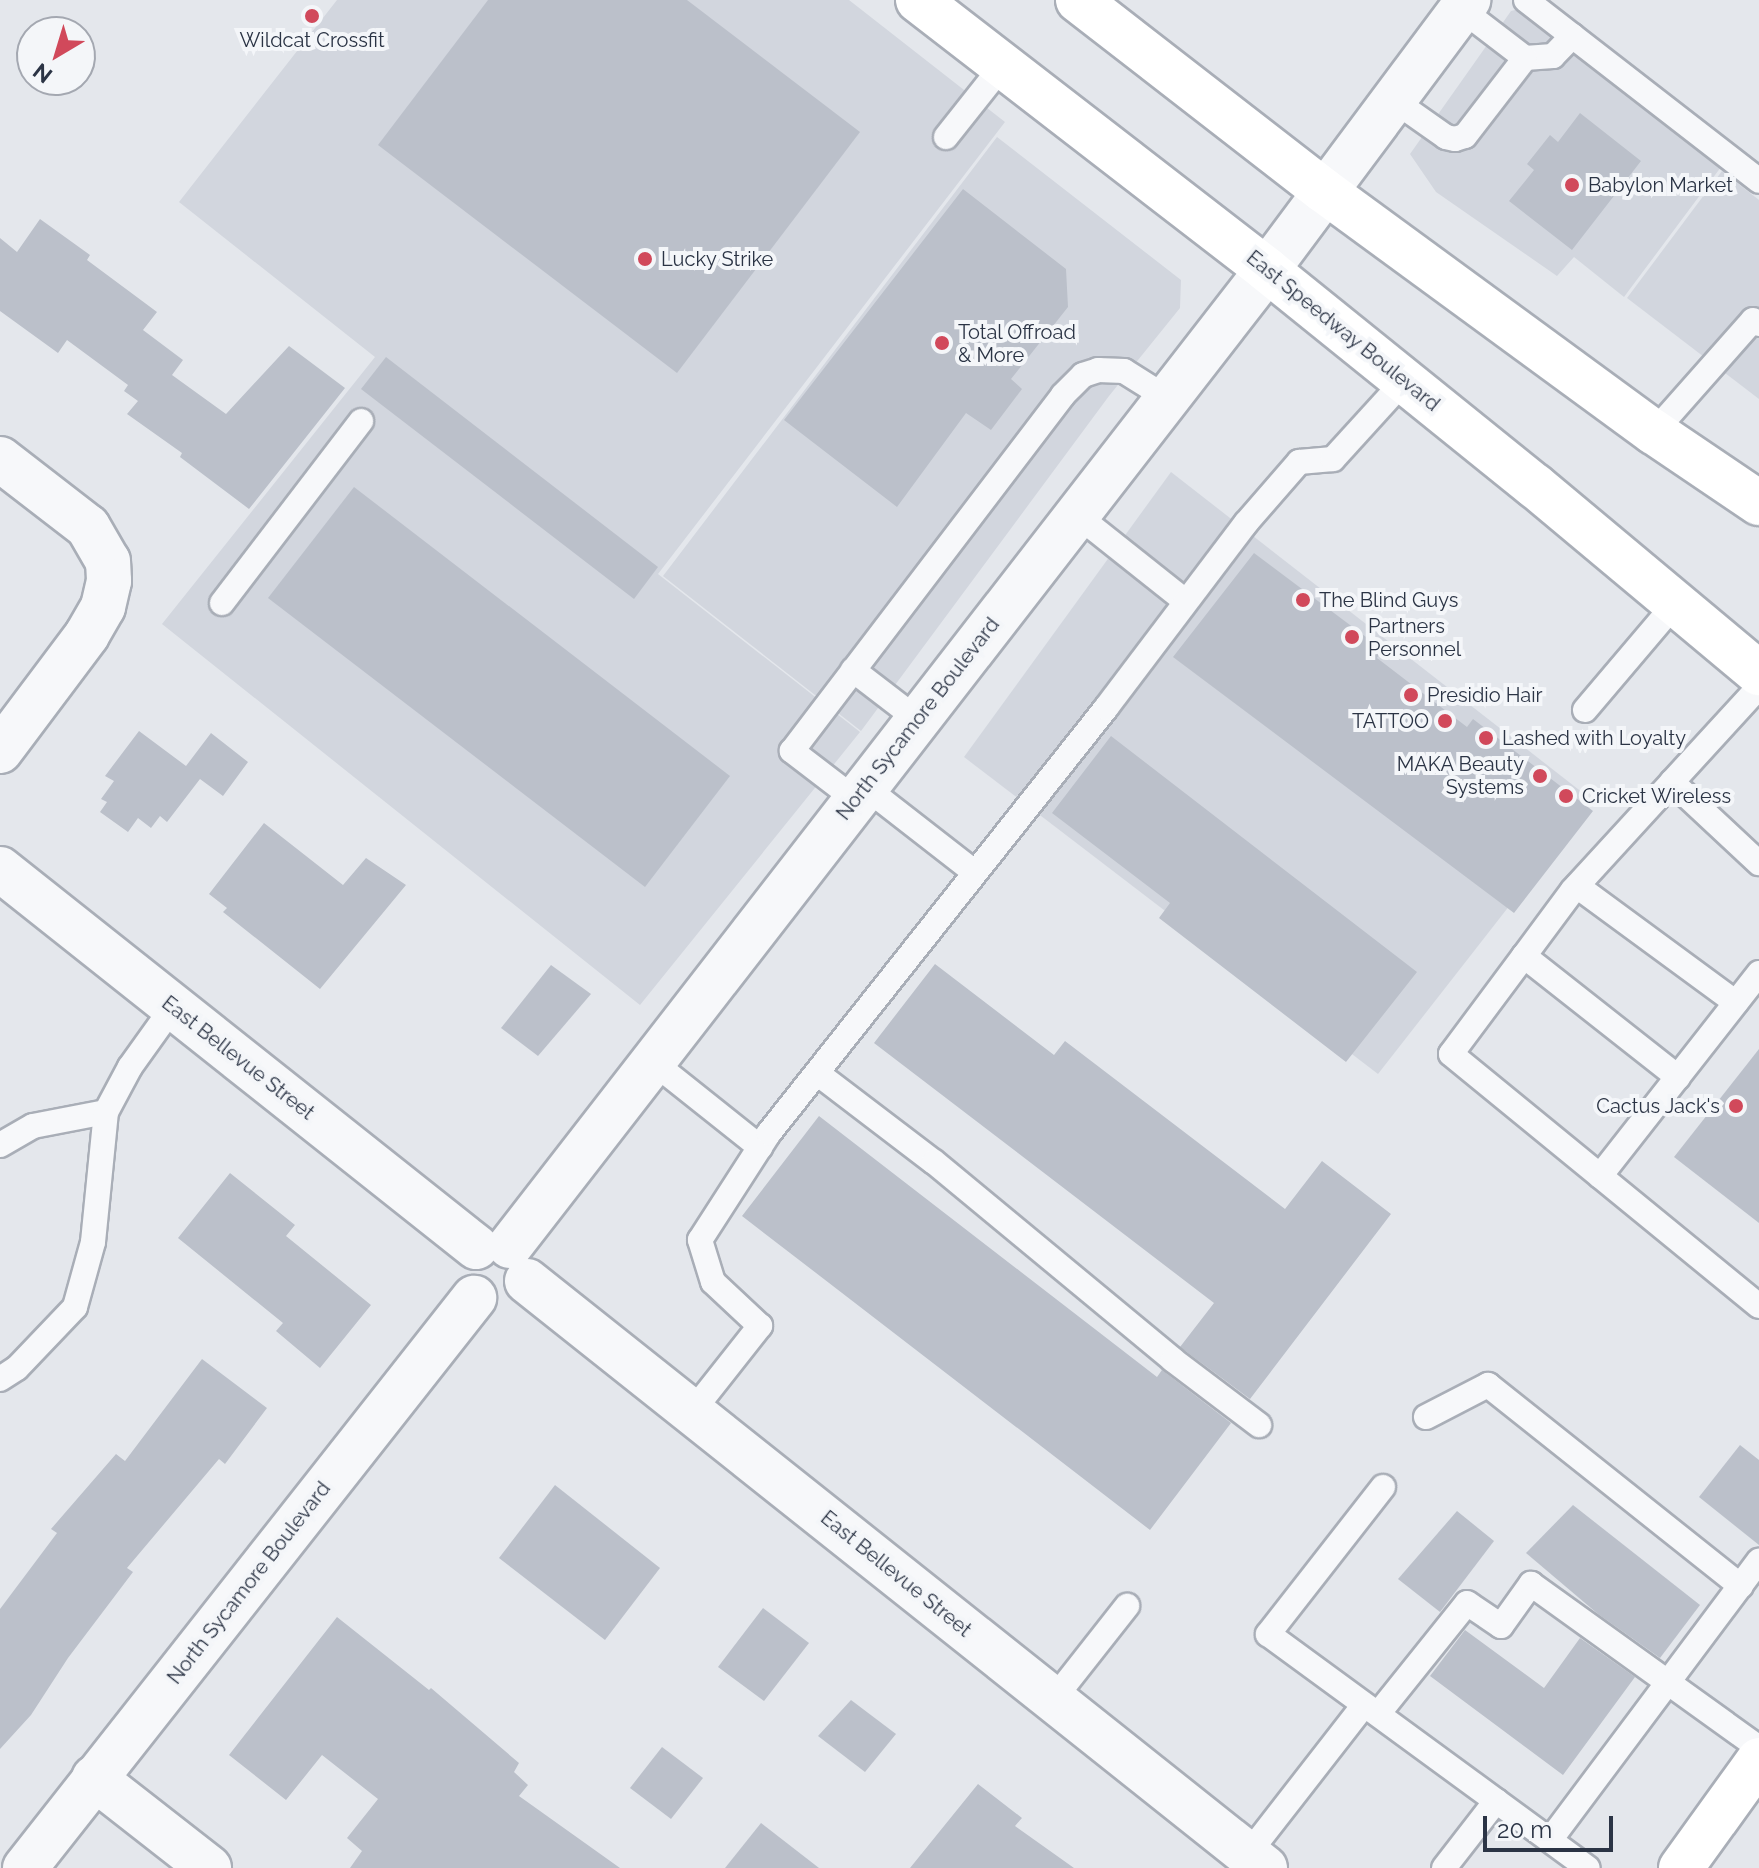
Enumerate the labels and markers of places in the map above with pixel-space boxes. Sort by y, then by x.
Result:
marker: Wildcat Crossfit [303,7,321,25]
place label: Wildcat Crossfit [239,28,385,52]
place label: Babylon Market [1588,173,1733,197]
marker: Babylon Market [1563,176,1581,194]
place label: Lucky Strike [661,247,774,271]
marker: Lucky Strike [636,250,654,268]
place label: Total Offroad & More [958,320,1076,367]
marker: Total Offroad & More [933,334,951,352]
place label: The Blind Guys [1319,588,1458,612]
marker: The Blind Guys [1294,591,1312,609]
place label: Partners Personnel [1368,614,1461,661]
marker: Partners Personnel [1343,628,1361,646]
place label: Presidio Hair [1427,683,1543,707]
marker: Presidio Hair [1402,686,1420,704]
place label: TATTOO [1352,709,1429,733]
marker: TATTOO [1436,712,1454,730]
place label: Lashed with Loyalty [1502,726,1687,750]
marker: Lashed with Loyalty [1477,729,1495,747]
place label: MAKA Beauty Systems [1396,752,1524,799]
marker: MAKA Beauty Systems [1531,767,1549,785]
place label: Cricket Wireless [1582,784,1732,808]
marker: Cricket Wireless [1557,787,1575,805]
place label: Cactus Jack's [1596,1094,1720,1118]
marker: Cactus Jack's [1727,1097,1745,1115]

